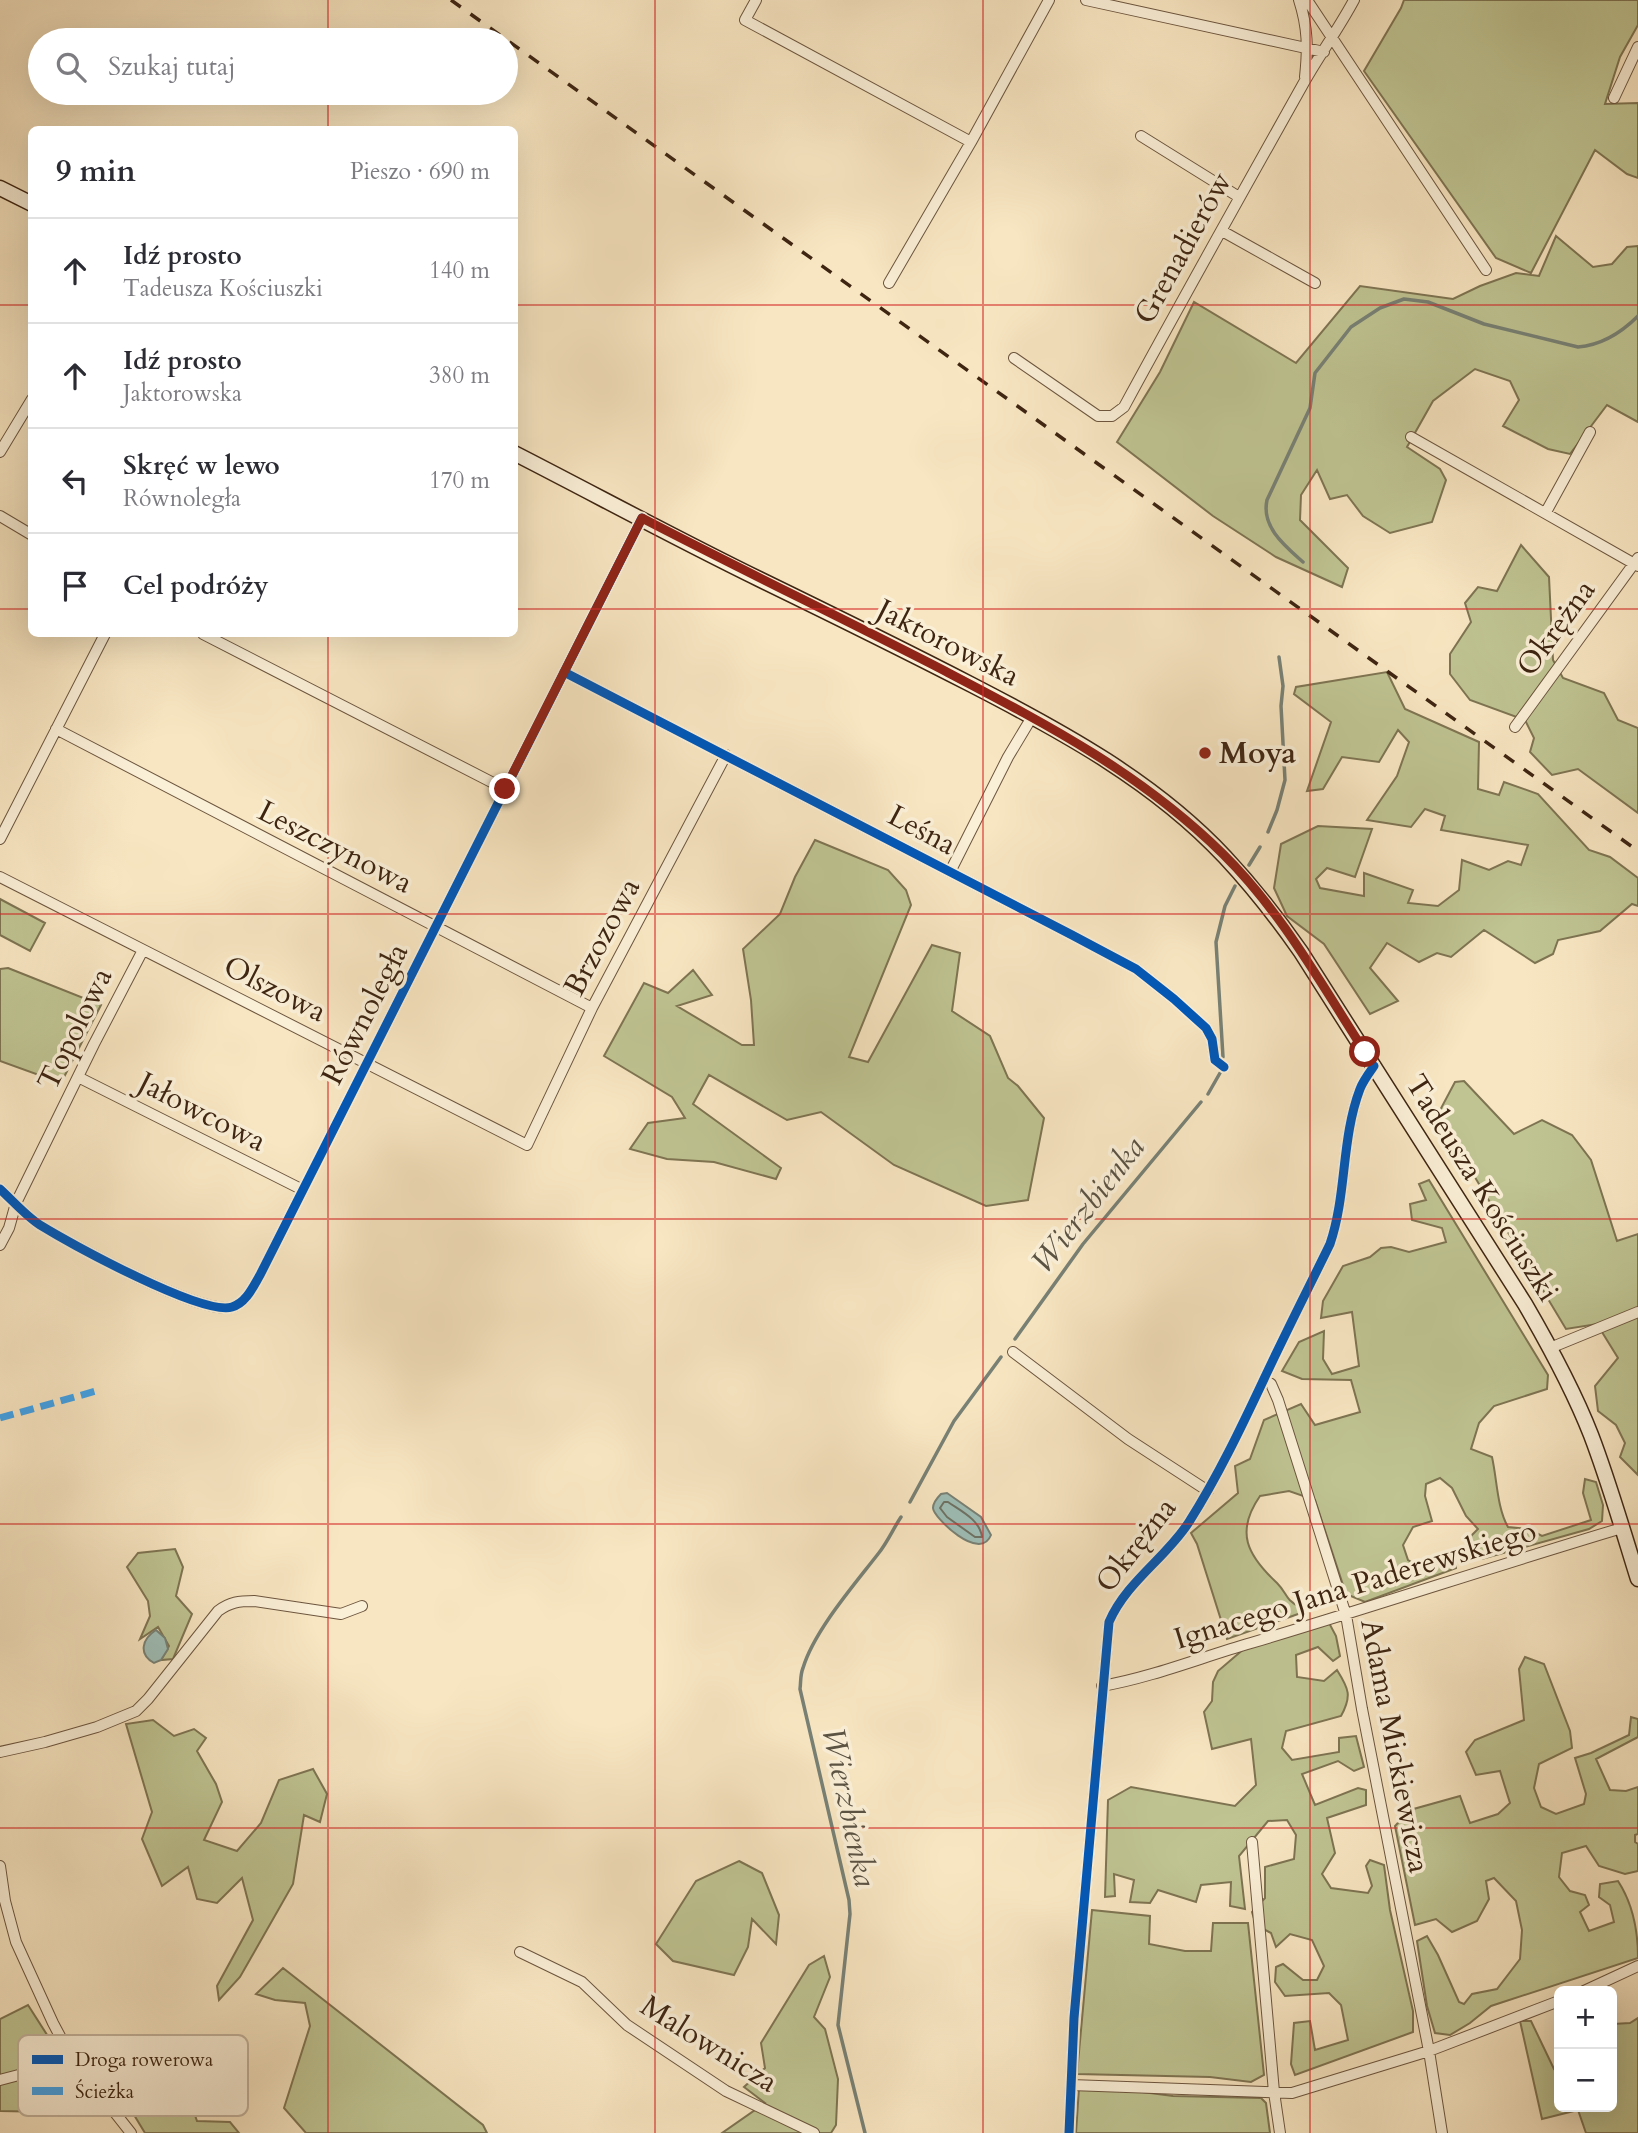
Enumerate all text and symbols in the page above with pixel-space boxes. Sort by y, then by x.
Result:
search box [28,28,518,105]
icon: search [52,48,90,86]
text: Szukaj tutaj [108,49,236,84]
text: 9 min [56,151,136,192]
text: Pieszo · 690 m [350,156,490,187]
street label: Grenadierów [1124,165,1242,331]
text: Idź prosto [123,238,242,273]
icon: ahead [56,252,94,290]
text: 140 m [429,255,490,286]
text: Tadeusza Kościuszki [123,273,323,304]
text: Idź prosto [123,343,242,378]
icon: ahead [56,357,94,395]
text: 380 m [429,360,490,391]
text: Jaktorowska [123,378,242,409]
text: Skręć w lewo [123,448,280,483]
icon: left [56,462,94,500]
text: 170 m [429,465,490,496]
text: Równoległa [123,483,241,514]
icon: arrive [56,567,94,605]
text: Cel podróży [123,568,269,603]
street label: Okrężna [1507,571,1605,685]
street label: Jaktorowska [866,588,1026,696]
place label: Moya [1219,733,1296,774]
marker: Moya [1197,745,1213,761]
route end [489,773,520,804]
street label: Leszczynowa [251,790,419,904]
street label: Leśna [881,795,963,865]
street label: Brzozowa [554,871,650,1003]
street label: Równoległa [312,936,418,1092]
street label: Olszowa [217,946,333,1032]
street label: Topolowa [28,961,122,1097]
route start [1349,1036,1380,1067]
street label: Jałowcowa [127,1060,273,1162]
street label: Tadeusza Kościuszki [1396,1067,1568,1309]
water label: Wierzbienka [1021,1128,1155,1282]
street label: Okrężna [1086,1489,1186,1601]
street label: Ignacego Jana Paderewskiego [1169,1510,1541,1660]
street label: Adama Mickiewicza [1350,1616,1440,1876]
water label: Wierzbienka [811,1723,887,1891]
street label: Malownicza [633,1986,785,2102]
map controls [1554,1986,1617,2112]
button: + [1554,1986,1617,2049]
legend [18,2035,248,2116]
text: Droga rowerowa [75,2047,213,2073]
button: − [1554,2049,1617,2112]
text: Ścieżka [75,2079,134,2105]

